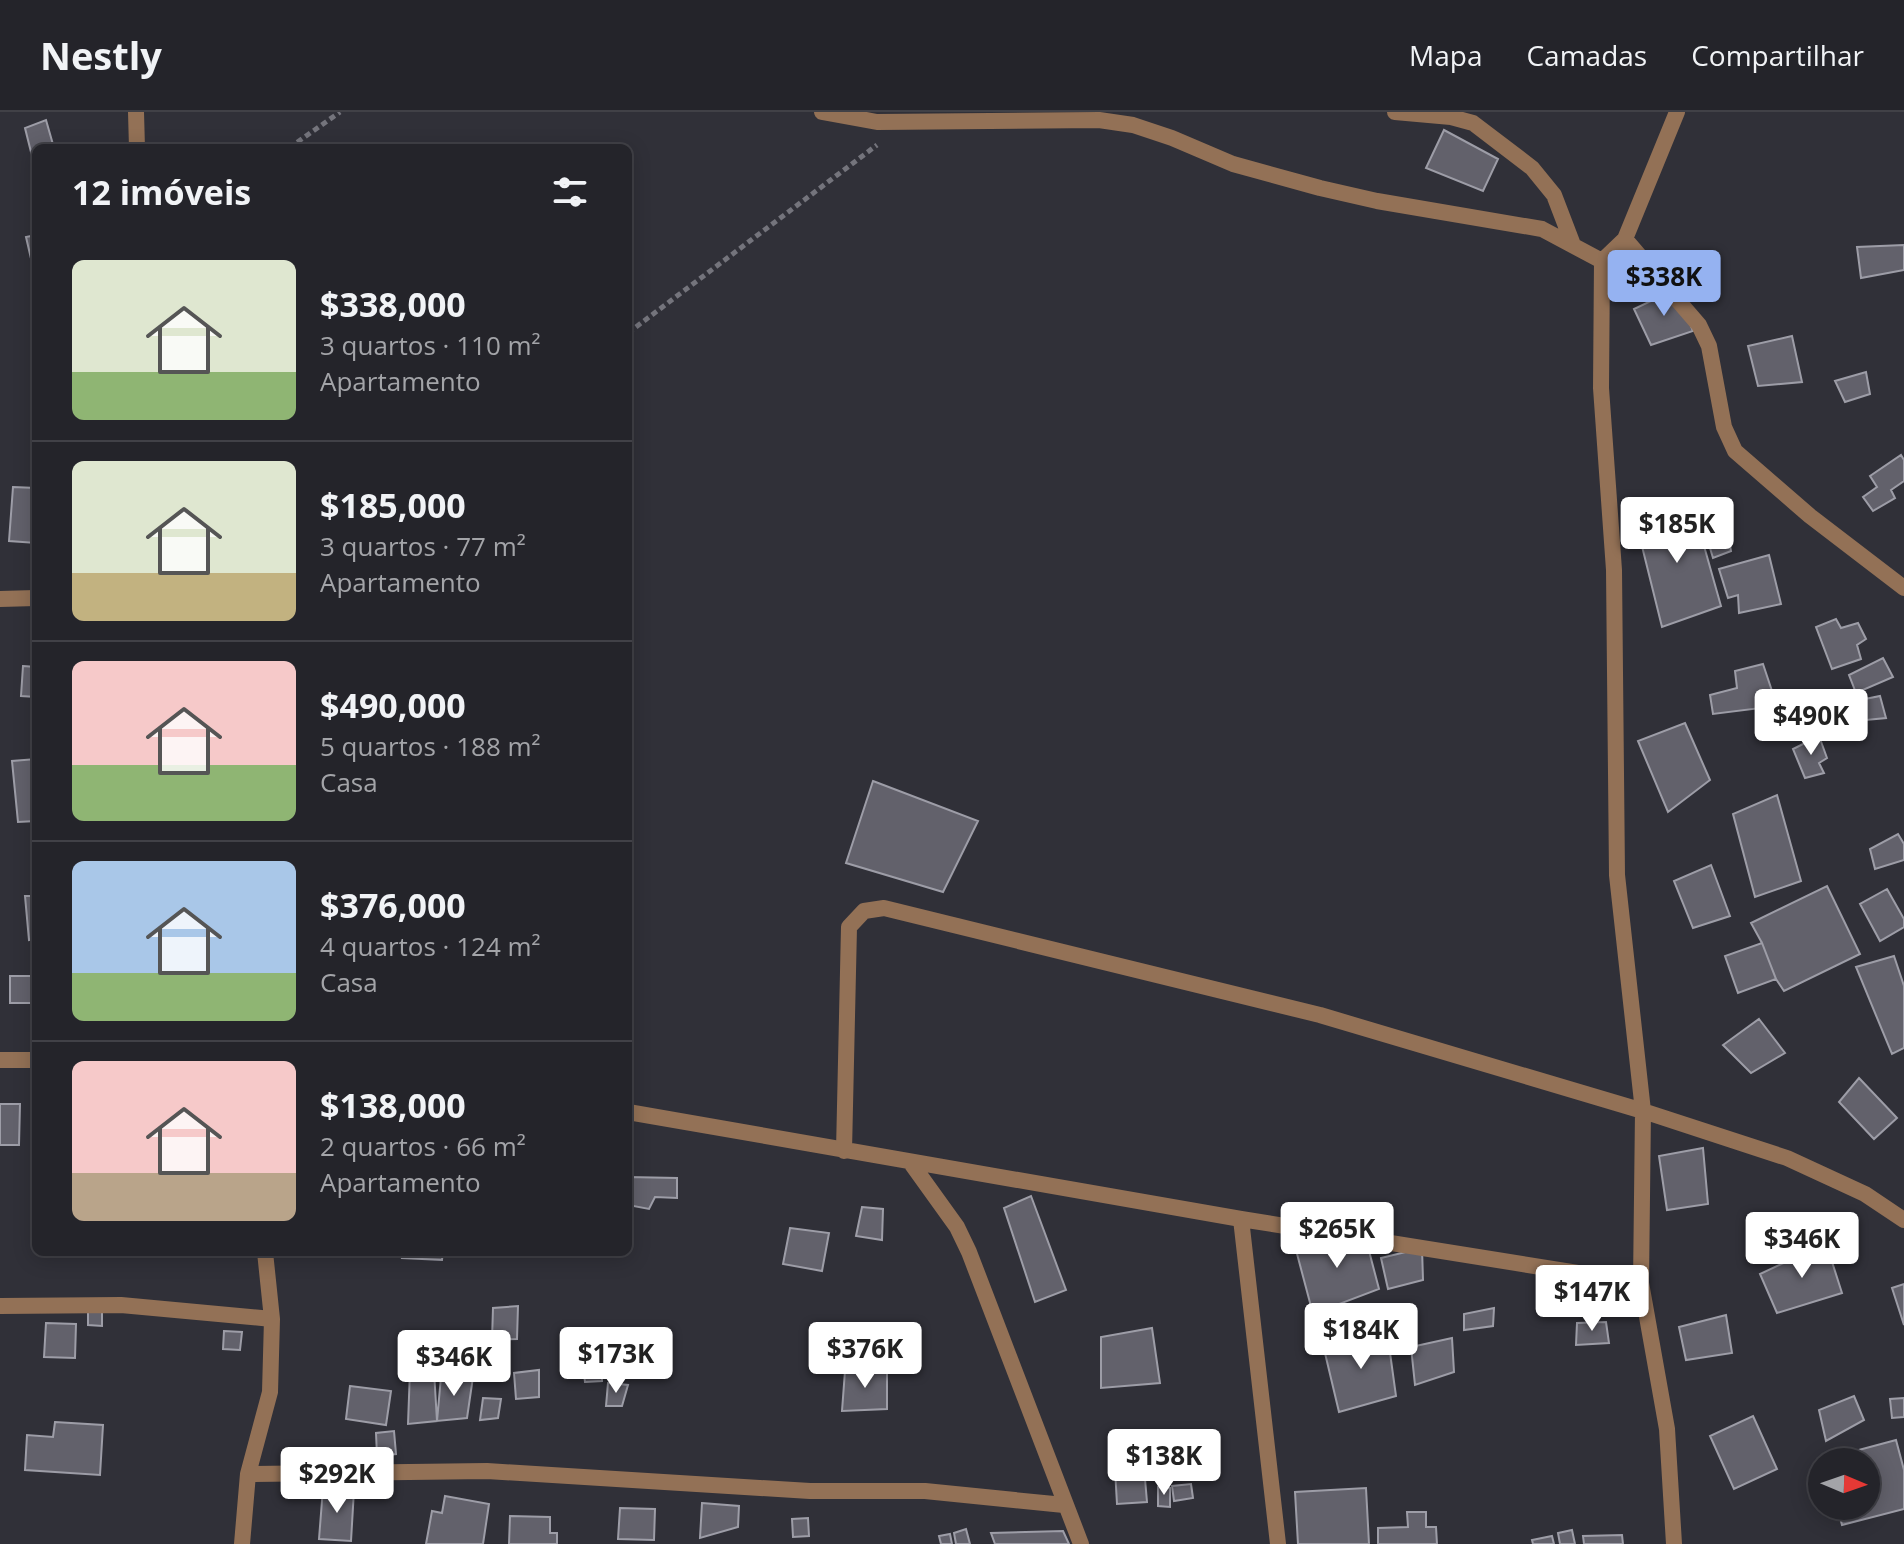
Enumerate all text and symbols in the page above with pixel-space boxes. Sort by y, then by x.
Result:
text: Nestly [40,29,162,81]
text: Mapa [1409,36,1482,74]
text: Camadas [1526,36,1647,74]
text: Compartilhar [1691,36,1864,74]
text: 12 imóveis [72,169,251,215]
icon: filters [548,170,592,214]
pin: $338K [1608,250,1720,318]
text: $338K [1626,258,1702,294]
text: $338,000 [320,281,466,327]
icon: home [136,292,232,388]
text: 3 quartos · 110 m² [320,327,541,363]
text: Apartamento [320,363,481,399]
text: $185,000 [320,482,466,528]
icon: home [136,493,232,589]
pin: $185K [1621,497,1733,565]
text: $185K [1639,505,1715,541]
text: 3 quartos · 77 m² [320,528,526,564]
text: Apartamento [320,564,481,600]
text: $490,000 [320,682,466,728]
pin: $490K [1755,689,1867,757]
icon: home [136,693,232,789]
text: $490K [1773,697,1849,733]
text: 5 quartos · 188 m² [320,728,541,764]
text: Casa [320,764,378,800]
text: $376,000 [320,882,466,928]
icon: home [136,893,232,989]
text: 4 quartos · 124 m² [320,928,541,964]
text: Casa [320,964,378,1000]
text: $138,000 [320,1082,466,1128]
icon: home [136,1093,232,1189]
text: 2 quartos · 66 m² [320,1128,526,1164]
text: Apartamento [320,1164,481,1200]
pin: $265K [1281,1202,1393,1270]
text: $265K [1299,1210,1375,1246]
pin: $346K [1746,1212,1858,1280]
text: $346K [1764,1220,1840,1256]
pin: $147K [1536,1265,1648,1333]
text: $147K [1554,1273,1630,1309]
pin: $184K [1305,1303,1417,1371]
text: $184K [1323,1311,1399,1347]
pin: $376K [809,1322,921,1390]
pin: $173K [560,1327,672,1395]
pin: $346K [398,1330,510,1398]
text: $376K [827,1330,903,1366]
text: $173K [578,1335,654,1371]
text: $346K [416,1338,492,1374]
pin: $138K [1108,1429,1220,1497]
text: $138K [1126,1437,1202,1473]
pin: $292K [281,1447,393,1515]
north arrow [1808,1448,1880,1520]
map controls [1808,1448,1880,1520]
text: $292K [299,1455,375,1491]

